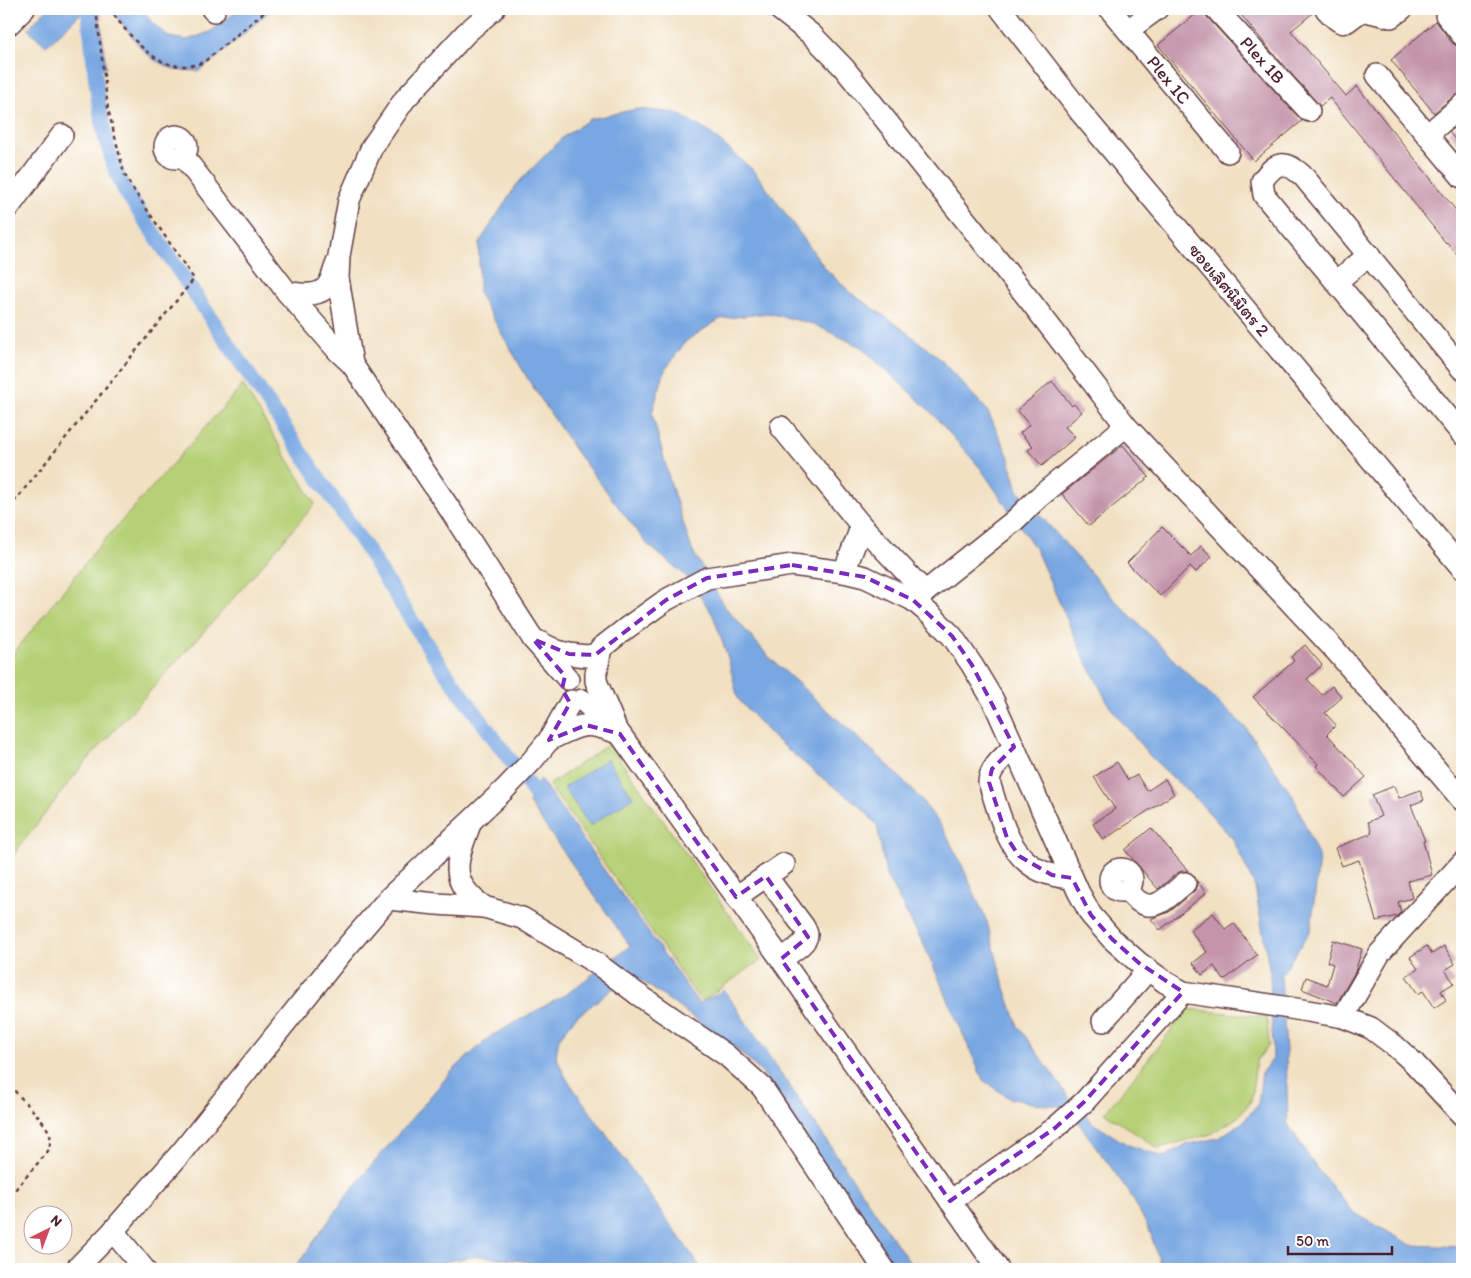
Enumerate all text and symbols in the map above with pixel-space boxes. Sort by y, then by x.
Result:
street label: Plex 1B [1235,32,1290,88]
street label: Plex 1C [1142,51,1195,109]
street label: ซอยเลิศนิมิตร 2 [1184,239,1274,341]
north arrow [22,1206,72,1256]
text: N [47,1211,66,1230]
scale bar [1288,1223,1392,1255]
text: 50 m [1296,1232,1329,1250]

